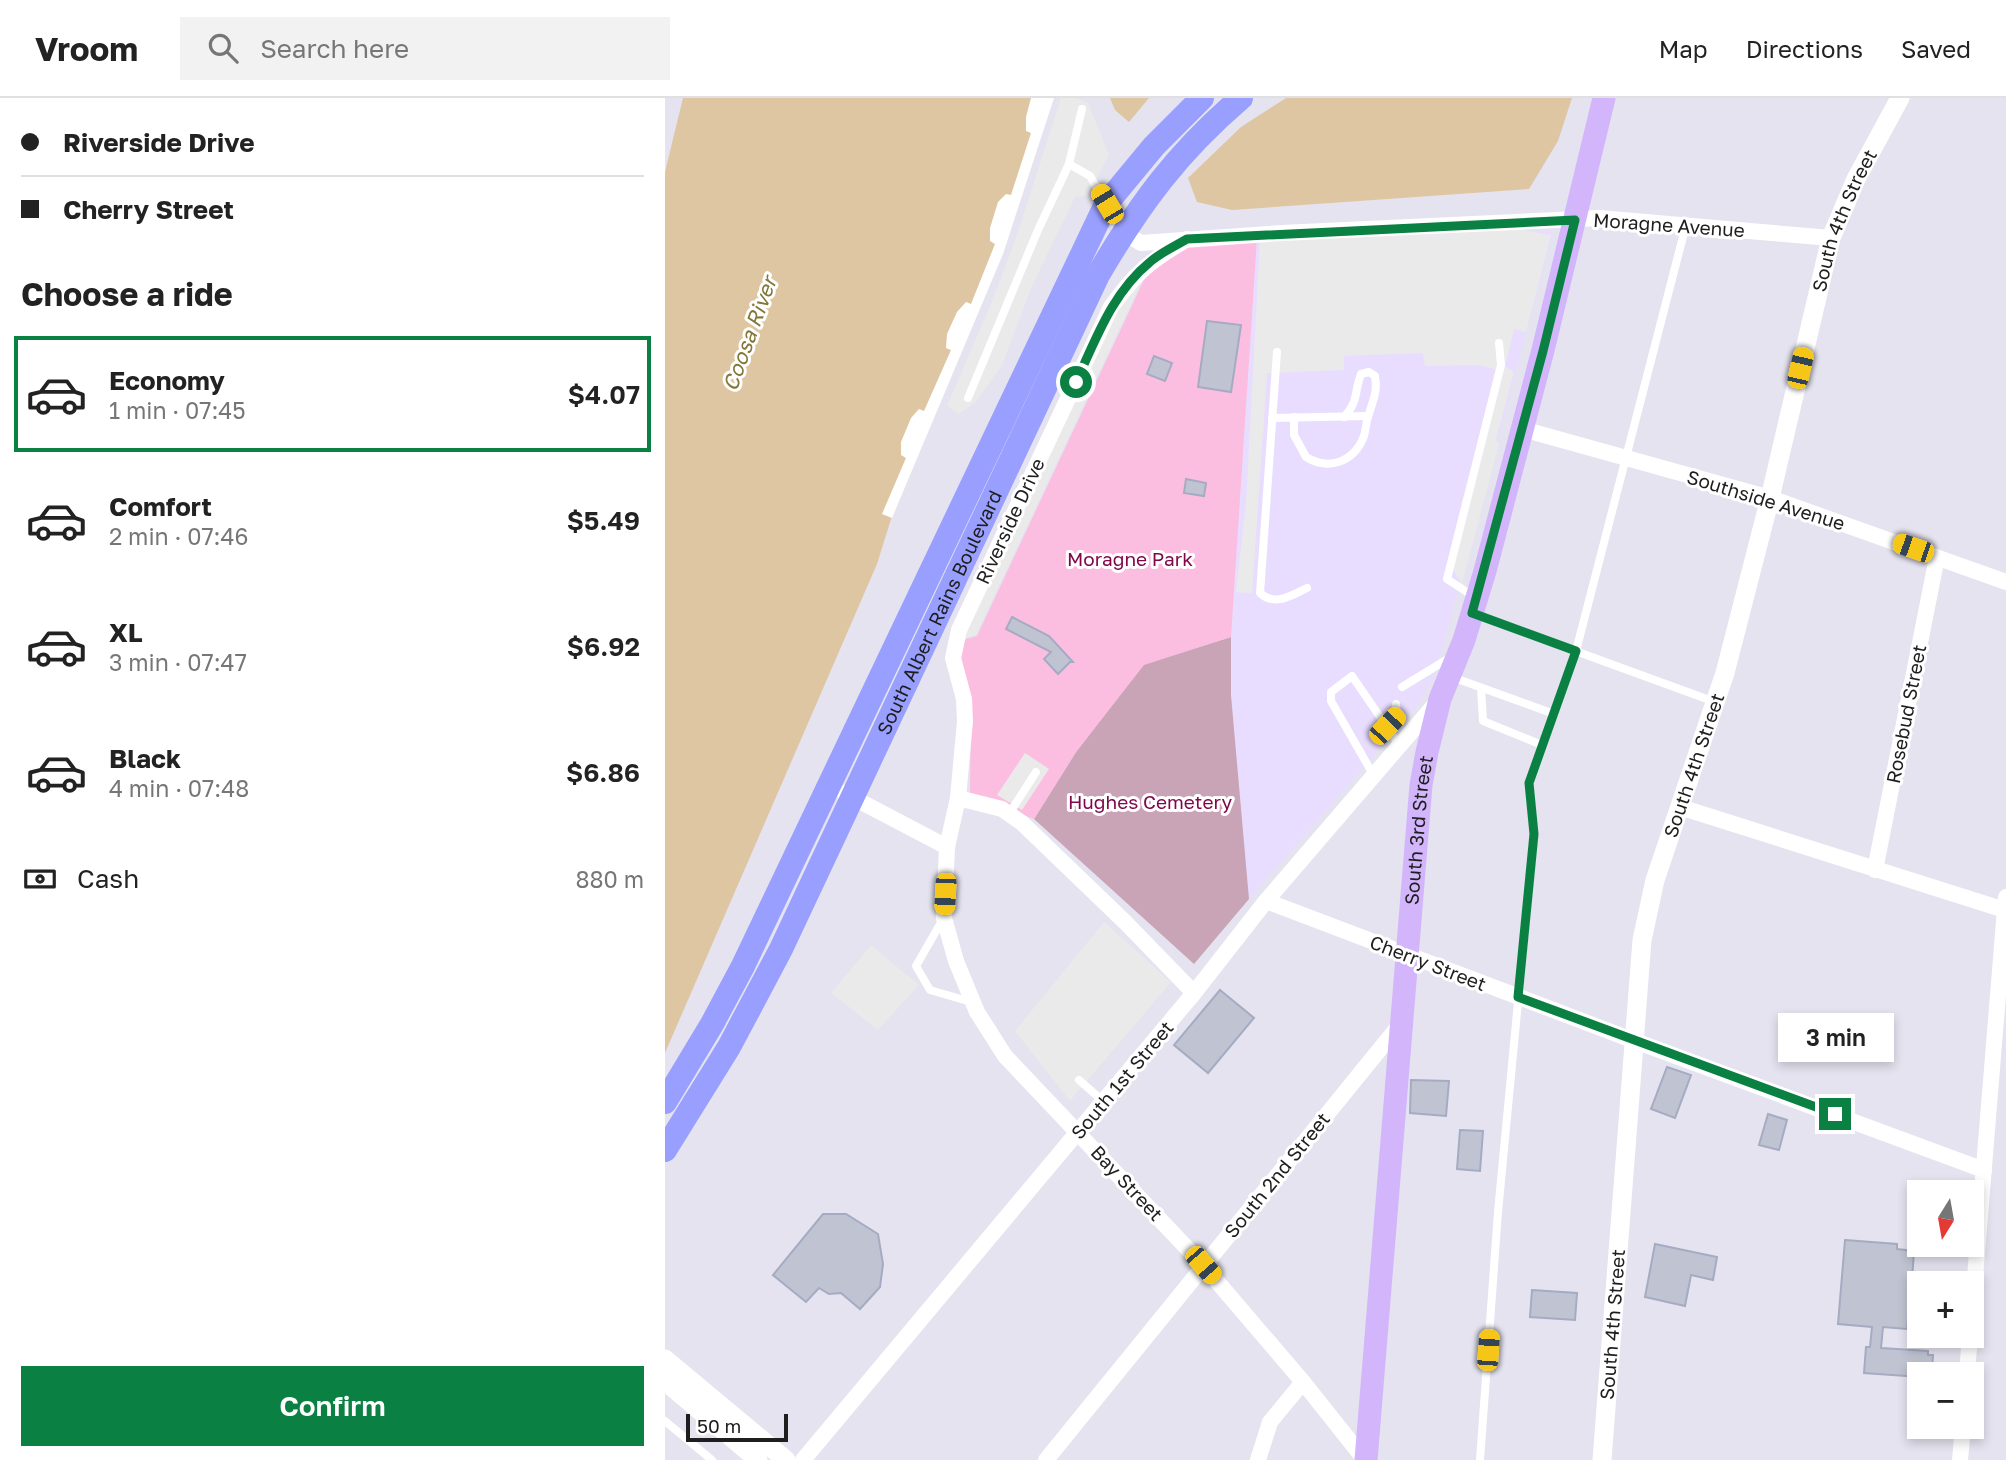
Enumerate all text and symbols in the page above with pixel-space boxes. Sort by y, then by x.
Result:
search box [180,17,670,80]
text: Vroom [35,29,138,68]
icon: search [204,29,242,67]
text: Search here [260,33,409,64]
text: Map [1659,34,1708,63]
text: Directions [1746,34,1863,63]
text: Saved [1901,34,1971,63]
text: Riverside Drive [63,127,255,158]
street label: South 4th Street [1807,145,1881,294]
car [1088,181,1127,227]
text: Cherry Street [63,194,234,225]
street label: Moragne Avenue [1592,208,1746,241]
water label: Coosa River [716,270,783,394]
text: Choose a ride [21,275,233,313]
car [1786,345,1815,391]
icon: car [25,363,88,426]
text: Economy [109,365,225,396]
route start [1060,366,1092,398]
text: $4.07 [568,379,640,410]
text: 1 min · 07:45 [109,396,246,424]
street label: Riverside Drive [970,454,1049,587]
street label: Southside Avenue [1684,465,1848,534]
street label: South Albert Rains Boulevard [871,486,1006,738]
icon: car [25,489,88,552]
text: Comfort [109,491,212,522]
text: $5.49 [567,505,640,536]
text: 2 min · 07:46 [109,522,248,550]
car [1890,531,1937,565]
park label: Moragne Park [1067,547,1193,570]
icon: car [25,615,88,678]
text: XL [109,617,143,648]
text: $6.92 [567,631,640,662]
street label: Rosebud Street [1881,642,1930,785]
text: 3 min · 07:47 [109,648,247,676]
street label: South 4th Street [1658,690,1728,840]
car [1365,703,1410,749]
icon: car [25,741,88,804]
text: Black [109,743,181,774]
street label: South 3rd Street [1399,753,1437,906]
text: $6.86 [566,757,640,788]
text: 4 min · 07:48 [109,774,249,802]
park label: Hughes Cemetery [1068,790,1232,813]
icon: cash [21,860,59,898]
text: Cash [77,863,139,894]
text: 880 m [576,865,644,893]
car [934,872,957,916]
street label: Cherry Street [1367,930,1490,995]
callout: 3 min [1777,1012,1893,1062]
street label: South 1st Street [1066,1016,1178,1143]
text: 3 min [1806,1023,1866,1051]
route end [1819,1098,1851,1130]
street label: South 2nd Street [1219,1107,1334,1242]
street label: Bay Street [1087,1140,1168,1225]
north arrow [1907,1180,1985,1256]
map controls [1907,1180,1984,1439]
car [1182,1242,1225,1288]
street label: South 4th Street [1595,1248,1629,1401]
button: + [1907,1271,1984,1348]
car [1477,1328,1500,1372]
button: − [1907,1362,1984,1439]
button: Confirm [21,1366,644,1446]
scale bar [686,1411,787,1443]
text: 50 m [697,1414,741,1437]

